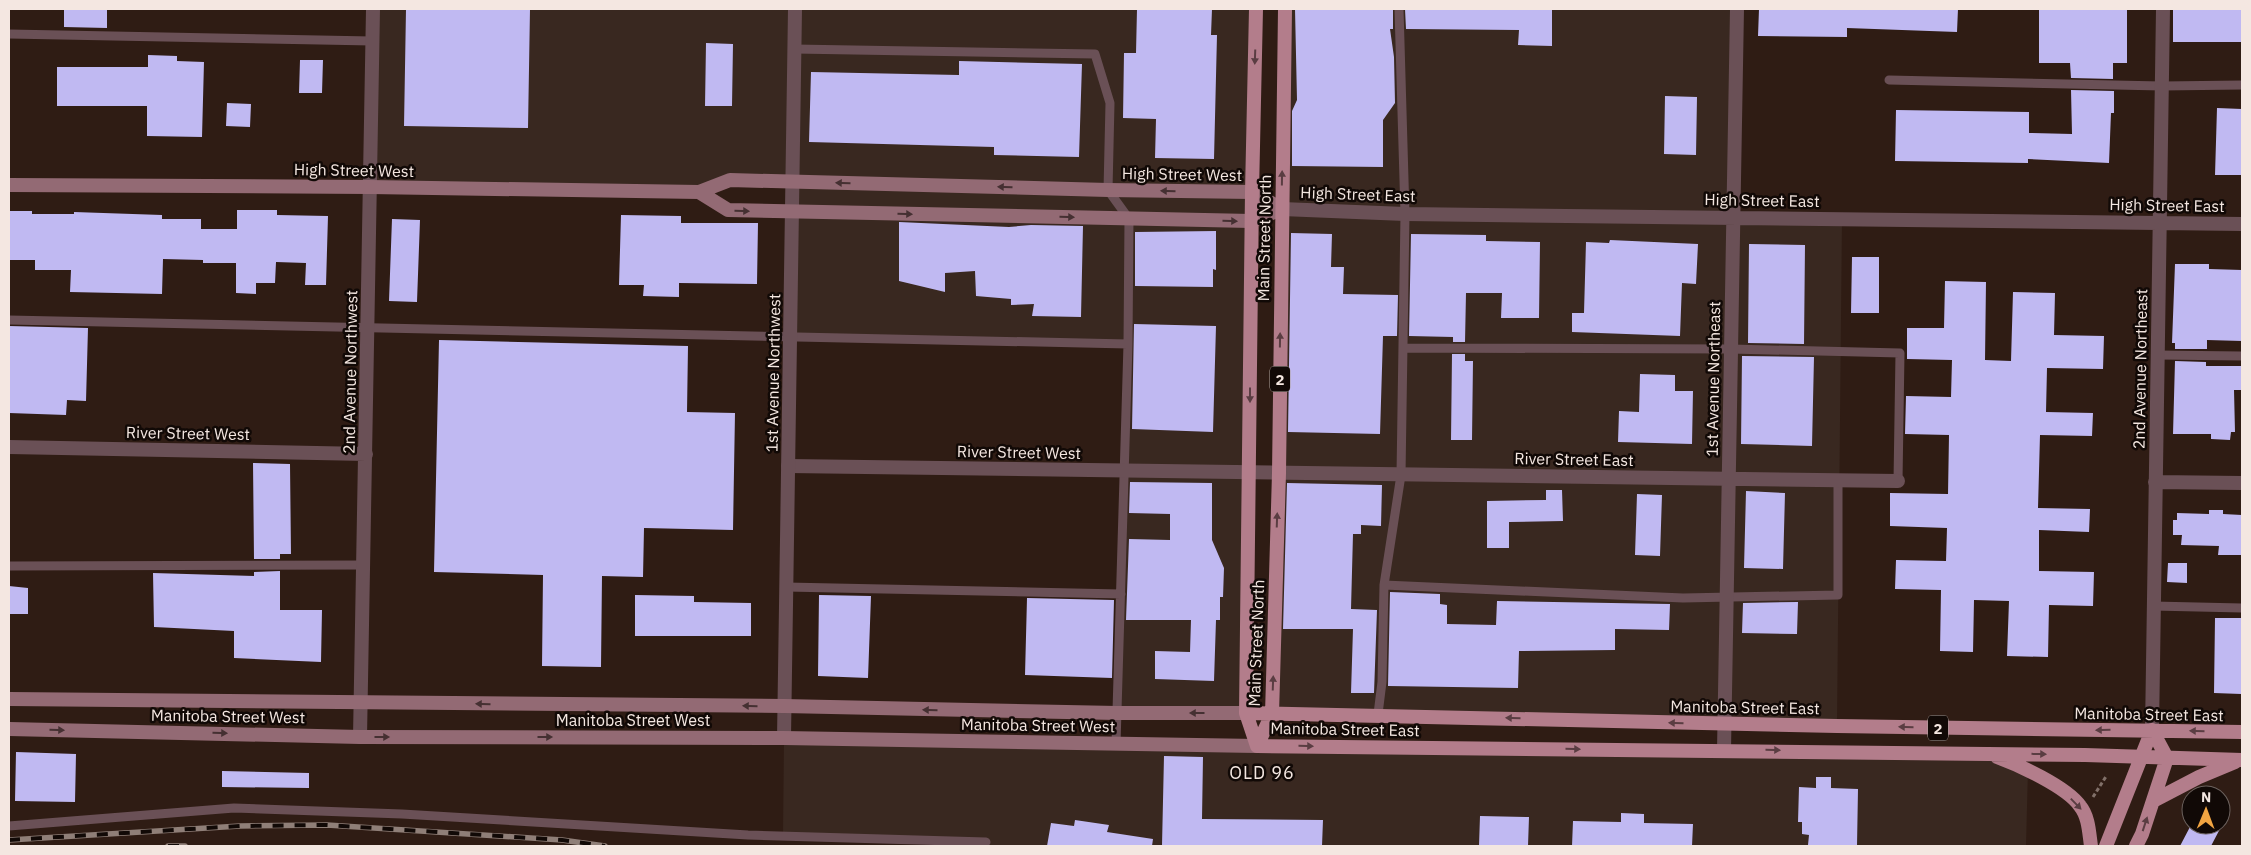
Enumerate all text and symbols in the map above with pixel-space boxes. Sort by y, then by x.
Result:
one-way arrow [1251,50,1259,66]
street label: High Street West [294,159,414,181]
street label: High Street West [1122,163,1242,185]
one-way arrow [1279,169,1287,185]
street label: Main Street North [1253,174,1275,302]
one-way arrow [835,179,851,187]
street label: High Street East [1300,182,1416,206]
one-way arrow [997,183,1013,191]
one-way arrow [1160,187,1176,195]
street label: High Street East [1704,189,1820,211]
street label: High Street East [2109,194,2225,216]
one-way arrow [735,207,751,215]
one-way arrow [897,210,913,218]
one-way arrow [1060,213,1076,221]
one-way arrow [1222,217,1238,225]
street label: 2nd Avenue Northeast [2129,289,2151,449]
street label: 2nd Avenue Northwest [339,290,361,454]
street label: 1st Avenue Northwest [762,293,784,453]
street label: 1st Avenue Northeast [1702,301,1724,457]
one-way arrow [1276,332,1284,348]
road number: 2 [1270,366,1290,392]
one-way arrow [1246,387,1254,403]
street label: River Street West [126,422,250,444]
street label: River Street West [957,441,1081,463]
street label: River Street East [1514,448,1634,470]
one-way arrow [1273,512,1281,528]
street label: Main Street North [1244,579,1268,707]
one-way arrow [1269,674,1277,690]
street label: Manitoba Street East [1670,696,1820,718]
one-way arrow [474,699,490,707]
one-way arrow [742,702,758,710]
street label: Manitoba Street East [2074,703,2224,725]
street label: Manitoba Street West [151,705,305,727]
one-way arrow [922,705,938,713]
one-way arrow [1189,709,1205,717]
street label: Manitoba Street West [556,710,710,730]
street label: Manitoba Street West [961,714,1115,736]
one-way arrow [1505,714,1521,722]
road number: 2 [1928,716,1948,740]
street label: Manitoba Street East [1270,718,1420,740]
one-way arrow [1668,718,1684,726]
one-way arrow [1897,723,1913,731]
one-way arrow [50,726,66,734]
one-way arrow [2095,727,2111,735]
one-way arrow [2189,727,2205,735]
one-way arrow [212,730,228,738]
one-way arrow [375,733,391,741]
one-way arrow [537,733,553,741]
one-way arrow [1298,742,1314,750]
one-way arrow [1566,745,1582,753]
one-way arrow [1765,747,1781,755]
one-way arrow [2031,750,2047,758]
district label: OLD 96 [1229,761,1295,784]
north arrow [2181,785,2231,835]
text: N [2201,788,2211,806]
one-way arrow [2071,798,2082,810]
one-way arrow [2141,816,2149,831]

